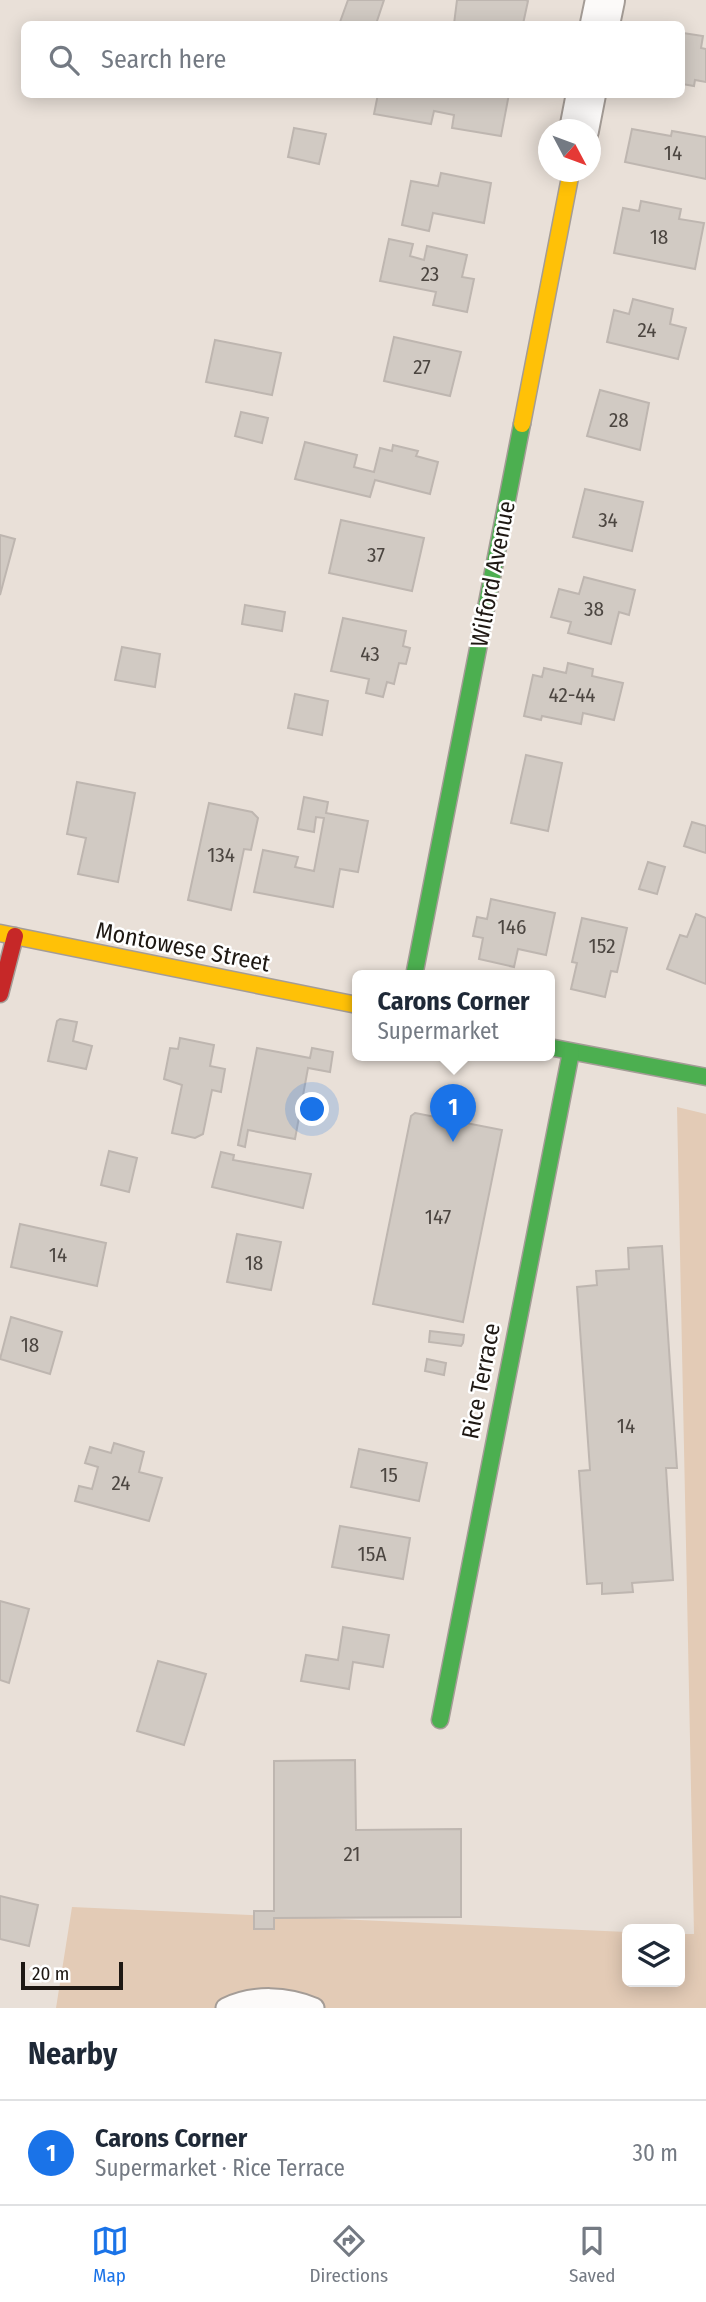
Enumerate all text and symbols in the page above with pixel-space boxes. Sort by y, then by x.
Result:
search box [21,21,685,98]
icon: search [45,41,83,79]
text: Search here [101,44,226,75]
north arrow [538,119,601,182]
house number: 14 [664,140,682,166]
house number: 18 [650,224,668,250]
house number: 23 [421,261,439,287]
house number: 24 [637,317,657,343]
house number: 27 [413,354,431,380]
house number: 28 [609,407,629,433]
street label: Wilford Avenue [465,498,521,650]
house number: 34 [598,507,618,533]
house number: 37 [367,542,385,568]
house number: 38 [584,596,604,622]
house number: 43 [360,641,380,667]
house number: 42-44 [548,682,596,708]
house number: 134 [207,842,235,868]
house number: 146 [498,914,526,940]
street label: Montowese Street [94,916,273,978]
house number: 152 [589,933,615,959]
popup [352,970,555,1061]
text: Carons Corner [377,986,530,1017]
text: Supermarket [377,1017,499,1045]
pin: 1 [430,1084,476,1142]
your location [295,1092,329,1126]
house number: 147 [425,1204,451,1230]
house number: 14 [49,1242,67,1268]
house number: 18 [245,1250,263,1276]
street label: Rice Terrace [456,1321,506,1441]
house number: 18 [21,1332,39,1358]
house number: 14 [617,1413,635,1439]
house number: 15 [380,1462,398,1488]
house number: 24 [111,1470,131,1496]
house number: 15A [358,1541,386,1567]
house number: 21 [344,1841,361,1867]
map controls [622,1924,685,1987]
button: layers [622,1924,685,1987]
scale bar [21,1959,122,1991]
text: 20 m [32,1962,69,1985]
text: Nearby [28,2036,117,2072]
text: Carons Corner [95,2123,247,2154]
text: 1 [46,2139,56,2167]
text: 30 m [633,2139,678,2167]
text: Supermarket · Rice Terrace [95,2154,345,2182]
tab: Map [91,2222,129,2287]
tab: Directions [310,2222,388,2287]
tab: Saved [569,2222,615,2287]

